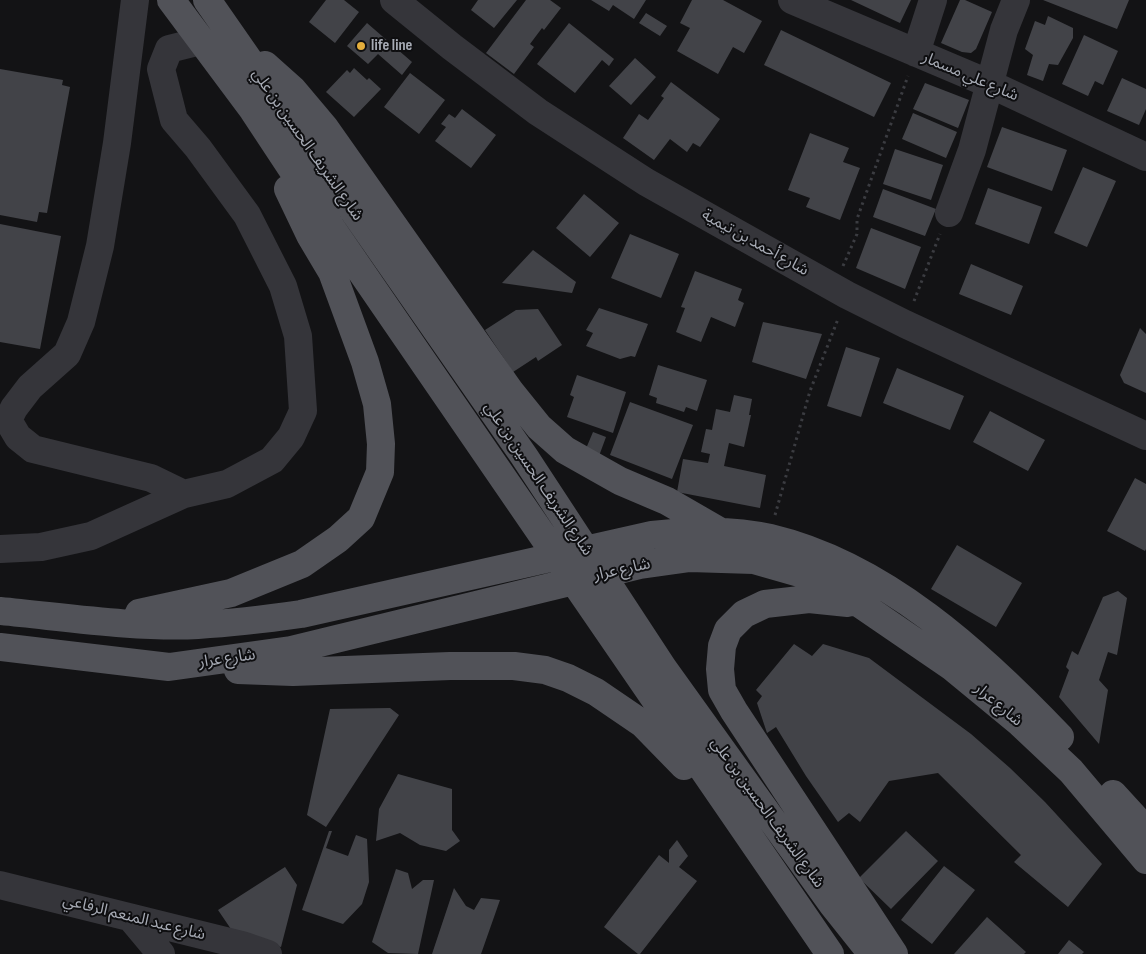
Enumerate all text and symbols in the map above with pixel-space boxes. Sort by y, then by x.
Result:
place label: life line [371,36,412,56]
marker: life line [355,40,367,52]
street label: شارع علي مسمار [919,48,1021,106]
street label: شارع الشريف الحسين بن علي [247,65,367,225]
street label: شارع أحمد بن تيمية [698,206,812,280]
street label: شارع الشريف الحسين بن علي [479,399,597,559]
street label: شارع عرار [592,555,652,585]
street label: شارع عرار [197,645,257,673]
street label: شارع عرار [970,679,1026,731]
street label: شارع الشريف الحسين بن علي [706,734,828,892]
street label: شارع عبد المنعم الرفاعي [61,891,207,945]

